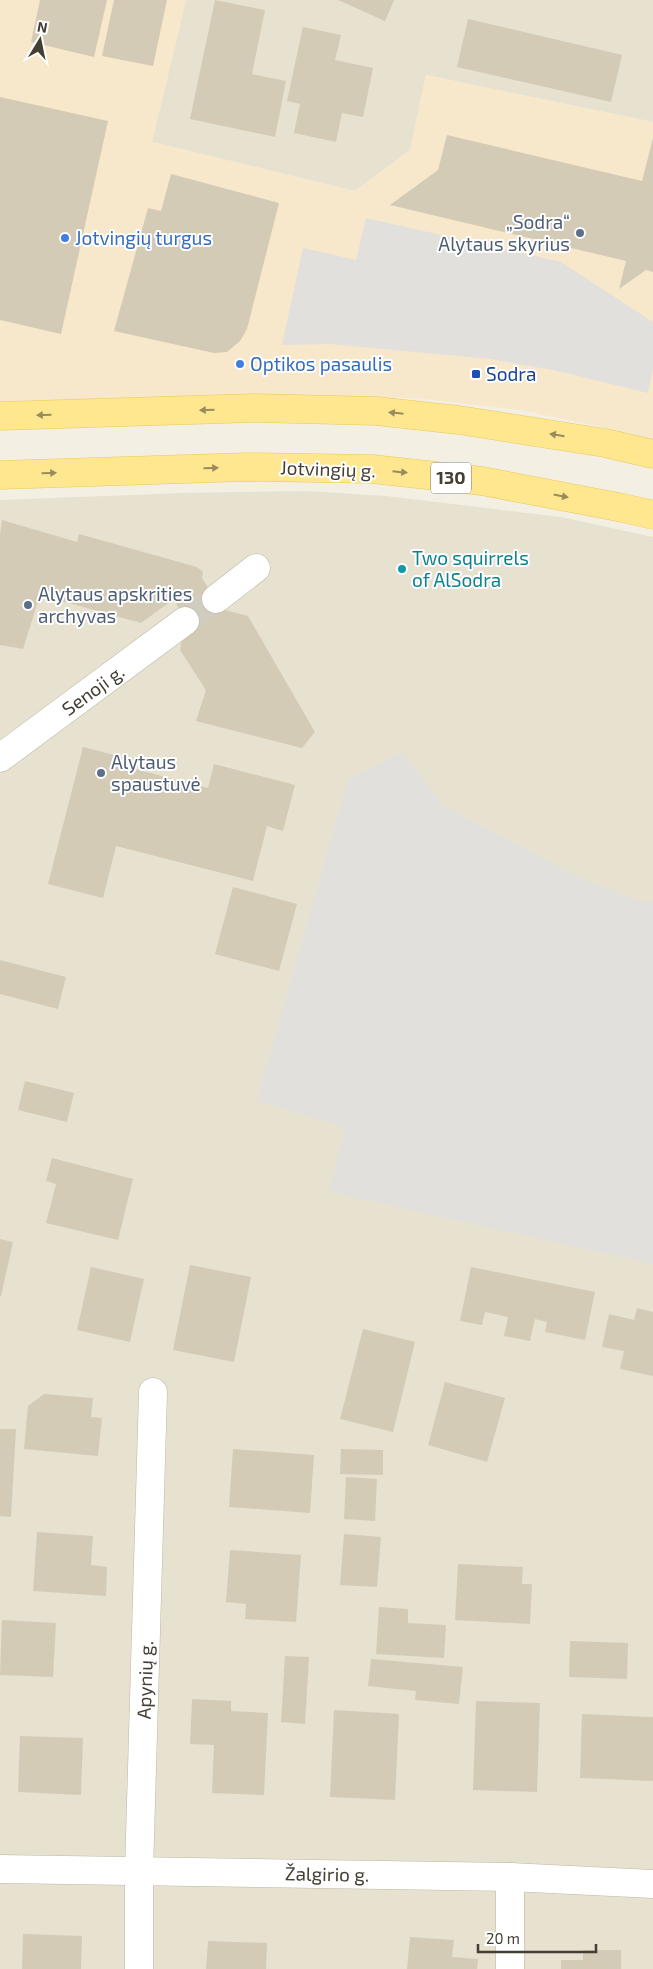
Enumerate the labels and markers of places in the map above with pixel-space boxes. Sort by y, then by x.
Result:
place label: „Sodra“ Alytaus skyrius [438,210,570,255]
place label: Jotvingių turgus [75,226,212,249]
marker: „Sodra“ Alytaus skyrius [574,227,586,239]
marker: Jotvingių turgus [59,232,71,244]
place label: Optikos pasaulis [250,352,392,375]
marker: Optikos pasaulis [234,358,246,370]
place label: Sodra [486,362,536,385]
marker: Sodra [470,368,482,380]
place label: Two squirrels of AlSodra [412,546,529,591]
marker: Two squirrels of AlSodra [396,563,408,575]
place label: Alytaus apskrities archyvas [38,582,192,627]
marker: Alytaus apskrities archyvas [22,599,34,611]
place label: Alytaus spaustuvė [111,750,201,795]
marker: Alytaus spaustuvė [95,767,107,779]

